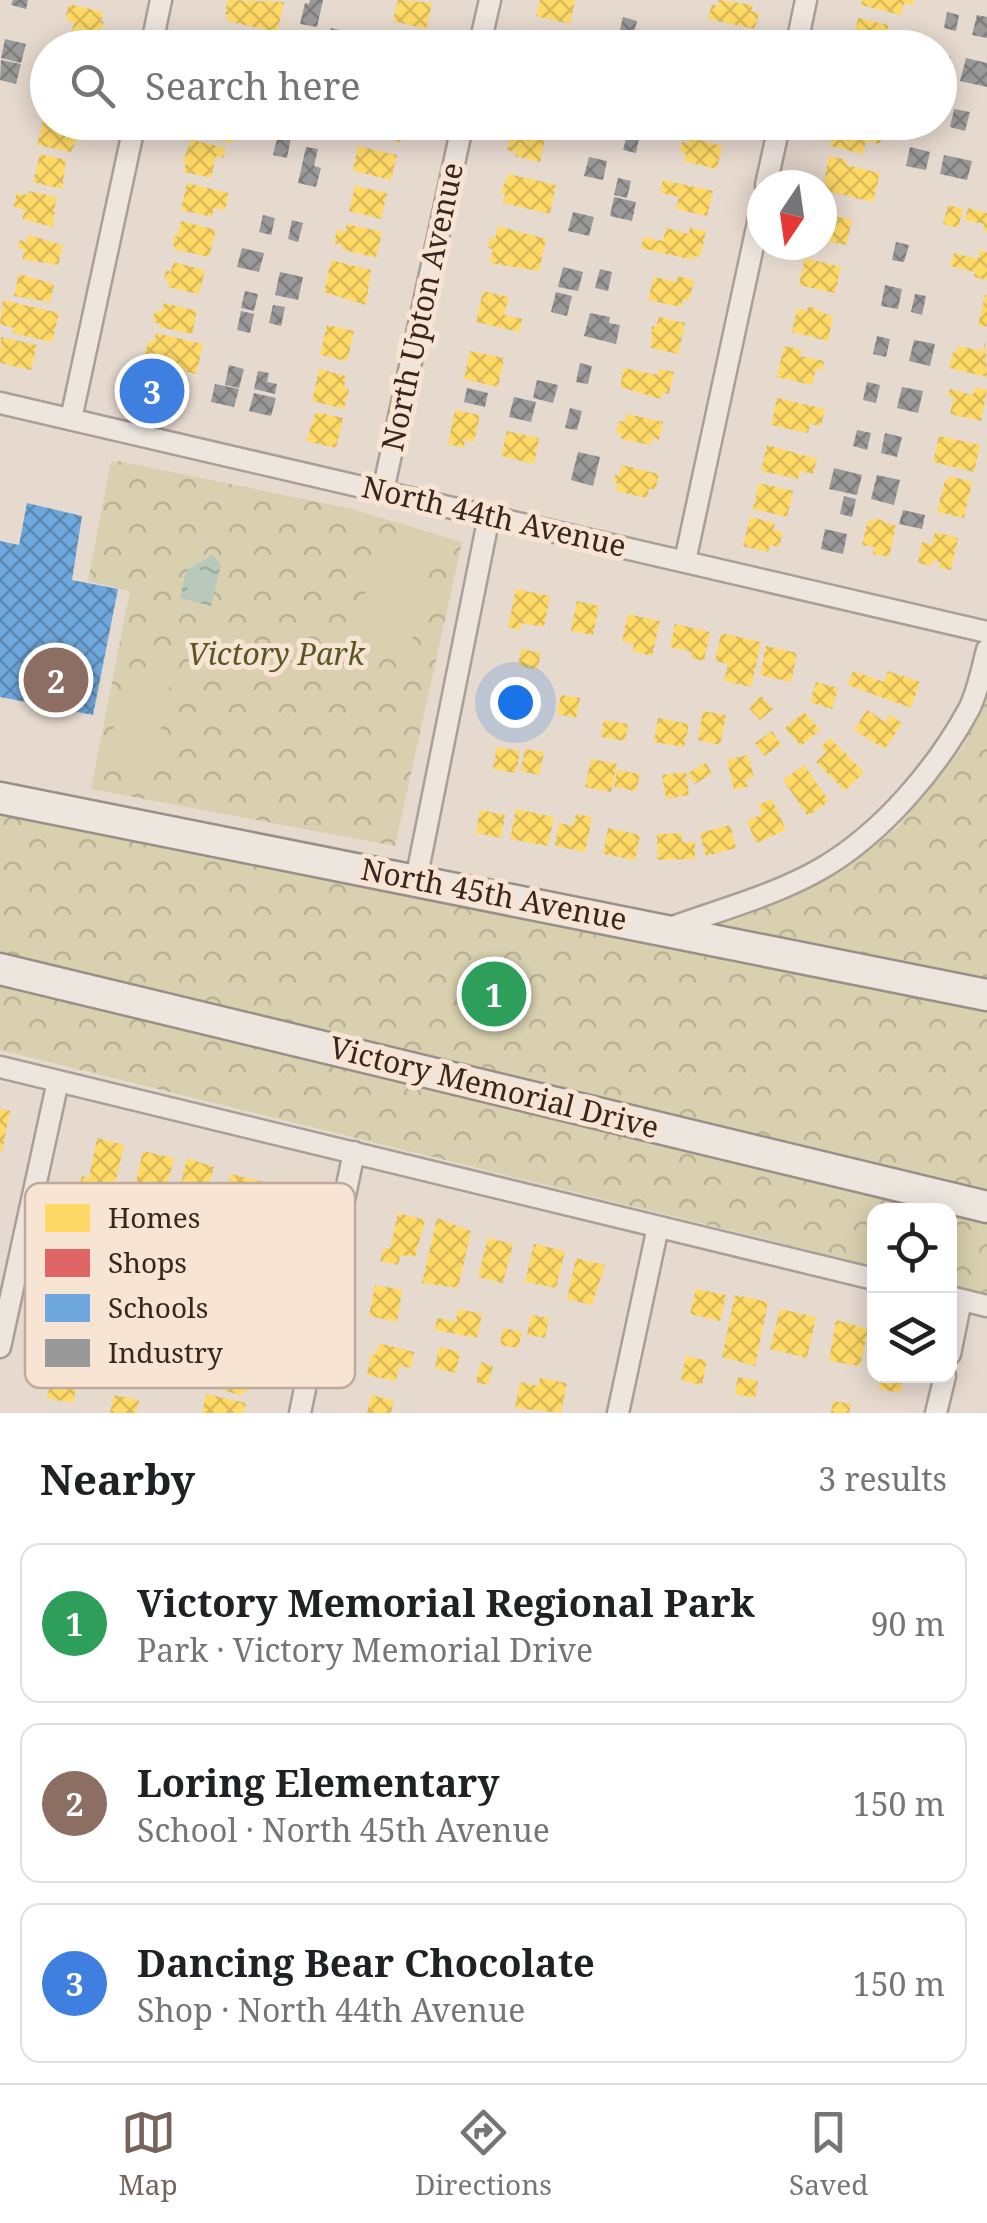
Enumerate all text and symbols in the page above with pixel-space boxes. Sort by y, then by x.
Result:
search box [30,30,957,140]
icon: search [65,58,120,113]
text: Search here [145,59,361,111]
street label: North Upton Avenue [371,159,472,455]
north arrow [747,170,837,260]
pin: 3 [120,354,184,428]
street label: North 44th Avenue [358,465,630,566]
park label: Victory Park [188,633,365,674]
pin: 2 [23,642,88,718]
your location [490,677,541,728]
street label: North 45th Avenue [358,848,631,939]
pin: 1 [462,956,526,1032]
street label: Victory Memorial Drive [325,1026,663,1147]
legend [25,1183,355,1388]
text: Homes [108,1198,200,1236]
map controls [867,1203,957,1383]
button: locate [867,1203,957,1293]
text: Shops [108,1243,187,1281]
text: Schools [108,1288,208,1326]
button: layers [867,1293,957,1383]
text: Industry [108,1333,223,1371]
text: Nearby [40,1450,195,1507]
text: 3 results [818,1457,947,1500]
text: Victory Memorial Regional Park [137,1576,755,1628]
text: 1 [65,1602,84,1645]
text: 90 m [871,1602,945,1645]
text: Park · Victory Memorial Drive [137,1628,593,1671]
text: Loring Elementary [137,1756,499,1808]
text: 2 [65,1782,84,1825]
text: 150 m [853,1782,945,1825]
text: School · North 45th Avenue [137,1808,550,1851]
text: Dancing Bear Chocolate [137,1936,595,1988]
text: 3 [65,1962,84,2005]
text: 150 m [853,1962,945,2005]
text: Shop · North 44th Avenue [137,1988,525,2031]
tab: Map [119,2105,178,2203]
tab: Directions [415,2105,552,2203]
tab: Saved [789,2105,868,2203]

